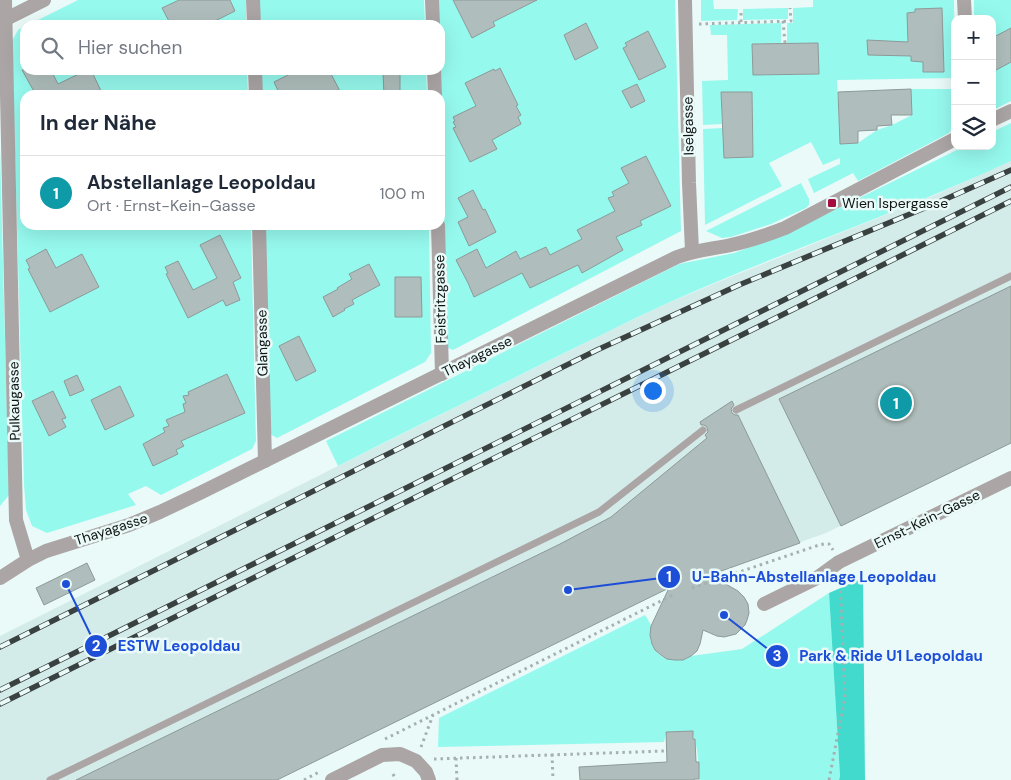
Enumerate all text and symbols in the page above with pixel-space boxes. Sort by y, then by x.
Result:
map controls [951,15,996,150]
button: + [951,15,996,60]
search box [20,20,445,75]
icon: search [38,34,66,62]
text: Hier suchen [78,35,182,60]
button: − [951,60,996,105]
street label: Iselgasse [678,96,698,156]
button: layers [951,105,996,150]
text: In der Nähe [40,109,157,137]
text: Abstellanlage Leopoldau [87,170,316,195]
text: 1 [53,183,59,204]
text: 100 m [380,183,425,204]
place label: Wien Ispergasse [842,194,948,212]
text: Ort · Ernst-Kein-Gasse [87,195,256,216]
marker: Wien Ispergasse [826,197,838,209]
street label: Feistritzgasse [430,255,450,343]
street label: Glangasse [252,309,272,377]
street label: Thayagasse [439,331,515,381]
street label: Pulkaugasse [4,361,24,441]
your location [640,378,666,404]
pin: 1 [880,384,912,422]
street label: Ernst-Kein-Gasse [871,486,983,552]
street label: Thayagasse [72,509,150,549]
callout: U-Bahn-Abstellanlage Leopoldau [656,562,946,592]
text: 1 [666,567,672,587]
text: U-Bahn-Abstellanlage Leopoldau [692,567,936,587]
callout: ESTW Leopoldau [83,631,251,661]
text: 2 [92,636,101,656]
text: ESTW Leopoldau [118,636,240,656]
callout: Park & Ride U1 Leopoldau [765,641,993,671]
text: 3 [772,646,782,666]
text: Park & Ride U1 Leopoldau [799,646,983,666]

